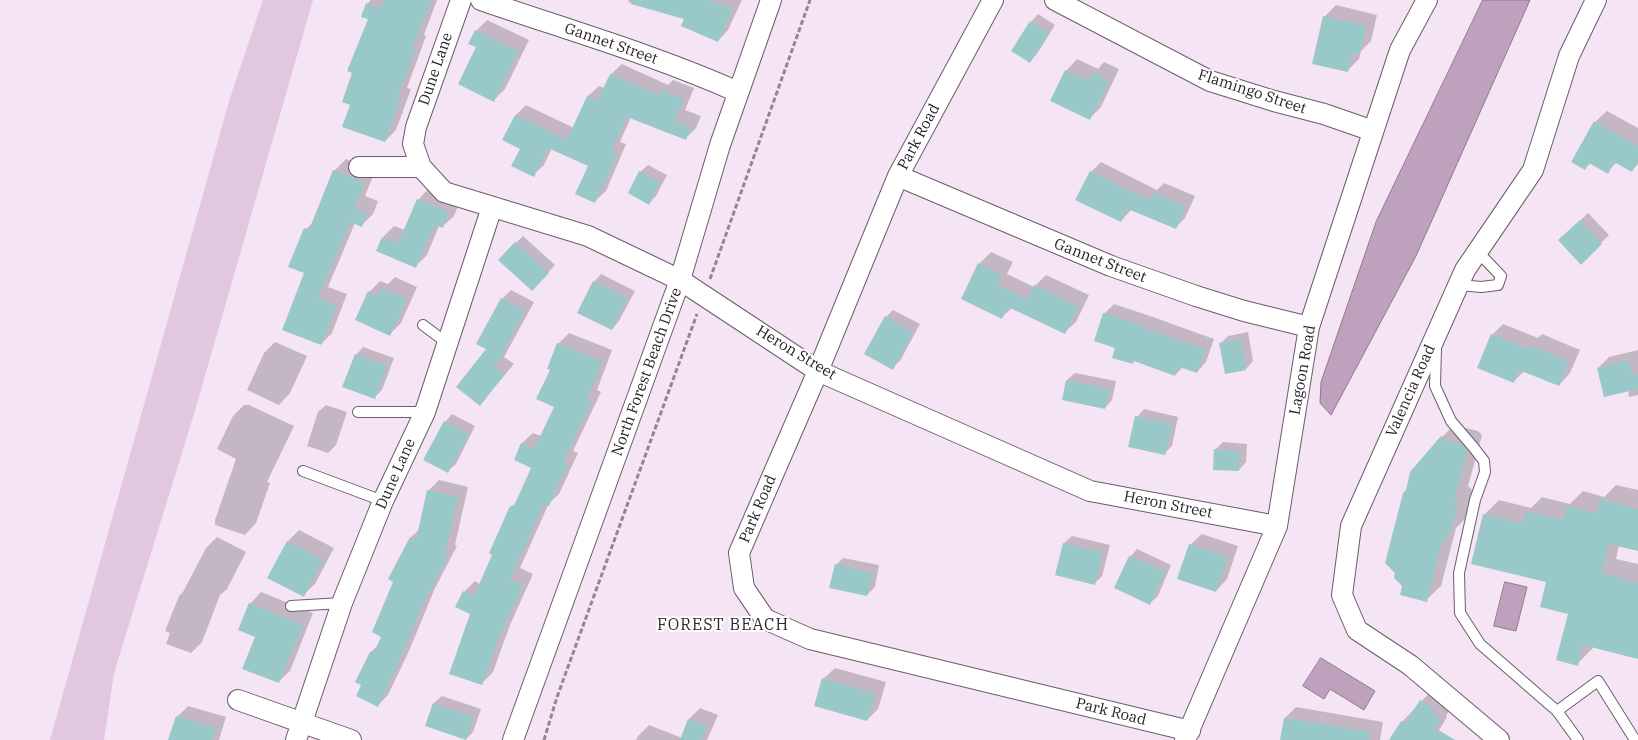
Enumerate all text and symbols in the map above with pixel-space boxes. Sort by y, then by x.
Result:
street label: Gannet Street [562,20,660,68]
street label: Dune Lane [415,30,457,108]
street label: Flamingo Street [1196,66,1308,118]
street label: Park Road [894,101,944,173]
street label: Gannet Street [1051,235,1149,287]
street label: North Forest Beach Drive [608,285,686,459]
street label: Heron Street [753,322,839,384]
street label: Lagoon Road [1286,324,1320,416]
street label: Valencia Road [1383,342,1439,440]
street label: Dune Lane [372,436,420,512]
street label: Park Road [736,472,780,546]
street label: Heron Street [1122,488,1214,522]
district label: FOREST BEACH [655,615,791,635]
street label: Park Road [1074,695,1148,729]

